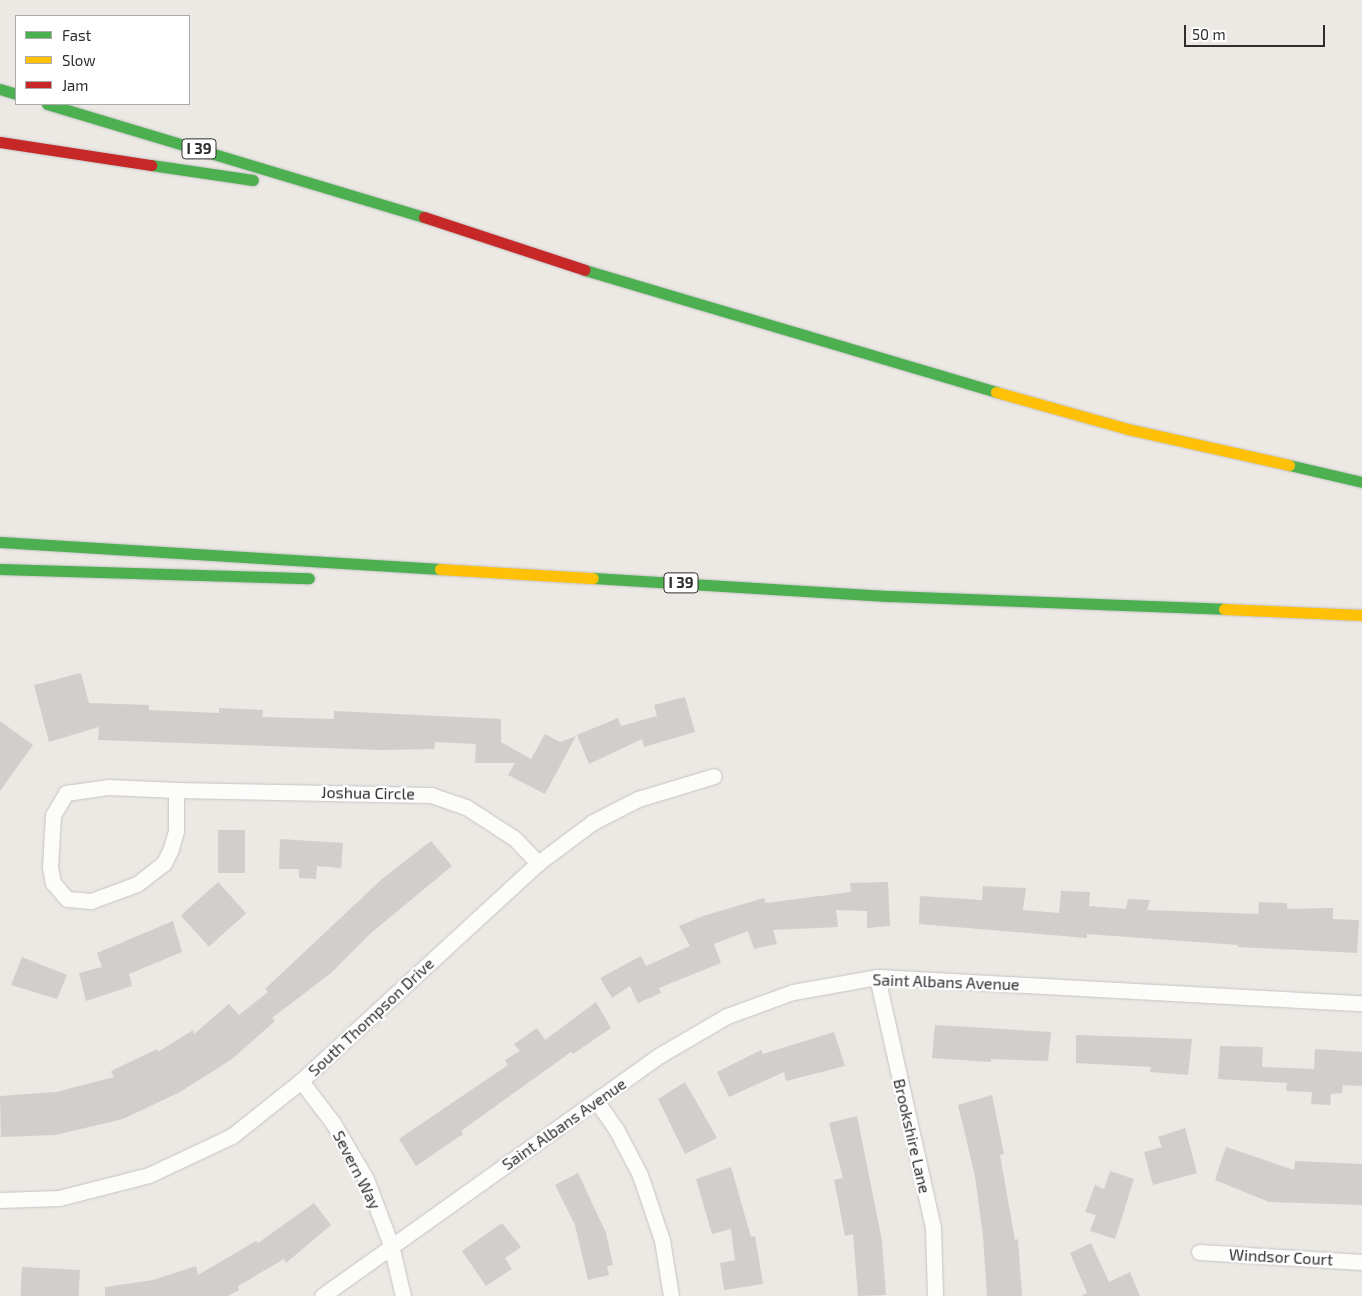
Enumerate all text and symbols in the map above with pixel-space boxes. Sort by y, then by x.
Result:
legend [15,15,190,105]
scale bar [1187,15,1328,47]
text: 50 m [1192,25,1226,43]
text: Fast [62,26,91,44]
text: Slow [62,51,96,69]
text: Jam [62,76,88,94]
road number: I 39 [182,136,216,162]
road number: I 39 [664,570,698,596]
street label: Joshua Circle [321,783,415,803]
street label: South Thompson Drive [304,954,438,1080]
street label: Saint Albans Avenue [872,970,1020,994]
street label: Saint Albans Avenue [498,1074,630,1174]
street label: Brookshire Lane [889,1077,935,1195]
street label: Severn Way [329,1127,385,1213]
street label: Windsor Court [1228,1245,1334,1269]

